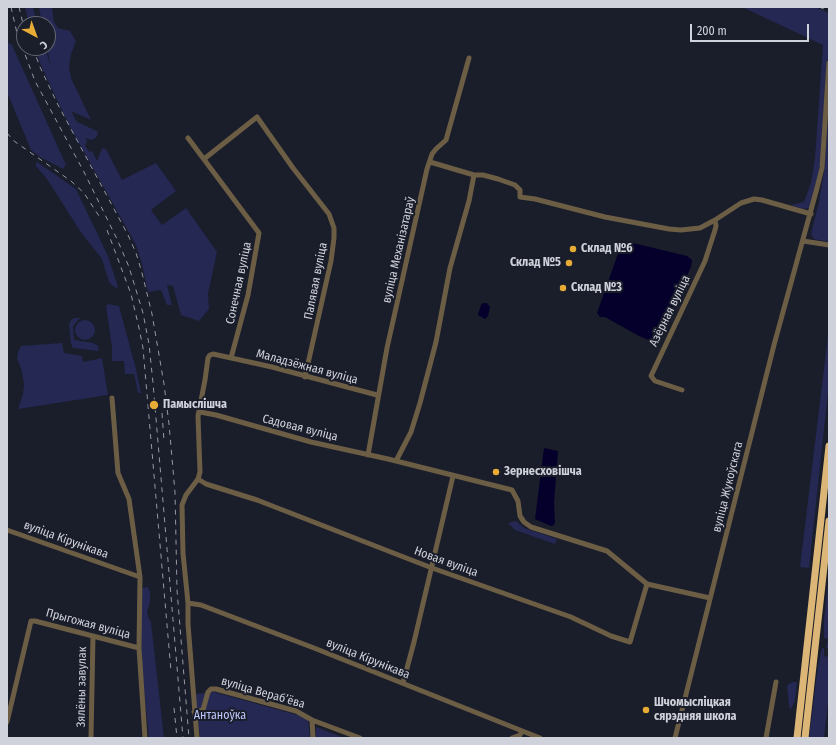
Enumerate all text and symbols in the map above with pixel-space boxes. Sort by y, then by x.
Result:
north arrow [16,16,56,56]
scale bar [692,16,811,42]
text: 200 m [697,24,727,38]
text: С [37,38,50,51]
street label: вуліца Механізатараў [380,195,418,305]
street label: Сонечная вуліца [223,240,255,326]
street label: Палявая вуліца [301,241,331,321]
place label: Склад №6 [581,242,632,256]
marker: Склад №6 [568,244,578,254]
place label: Склад №5 [510,256,561,270]
marker: Склад №5 [564,258,574,268]
street label: Азёрная вуліца [647,273,693,349]
place label: Склад №3 [571,281,622,295]
marker: Склад №3 [558,283,568,293]
street label: Маладзёжная вуліца [255,346,359,388]
place label: Памыслішча [163,398,227,412]
marker: Памыслішча [148,399,160,411]
street label: Садовая вуліца [261,412,339,444]
street label: вуліца Жукоўскага [710,440,746,534]
place label: Зернесховішча [504,465,582,479]
marker: Зернесховішча [491,467,501,477]
street label: вуліца Кірунікава [22,518,110,562]
street label: Новая вуліца [412,544,480,580]
street label: Прыгожая вуліца [44,606,132,642]
street label: вуліца Кірунікава [324,636,412,682]
street label: Зялёны завулак [74,646,90,728]
street label: вуліца Верабʼёва [219,674,307,712]
place label: Шчомысліцкая сярэдняя школа [654,696,737,724]
marker: Шчомысліцкая сярэдняя школа [641,705,651,715]
park label: Антаноўка [194,709,246,723]

